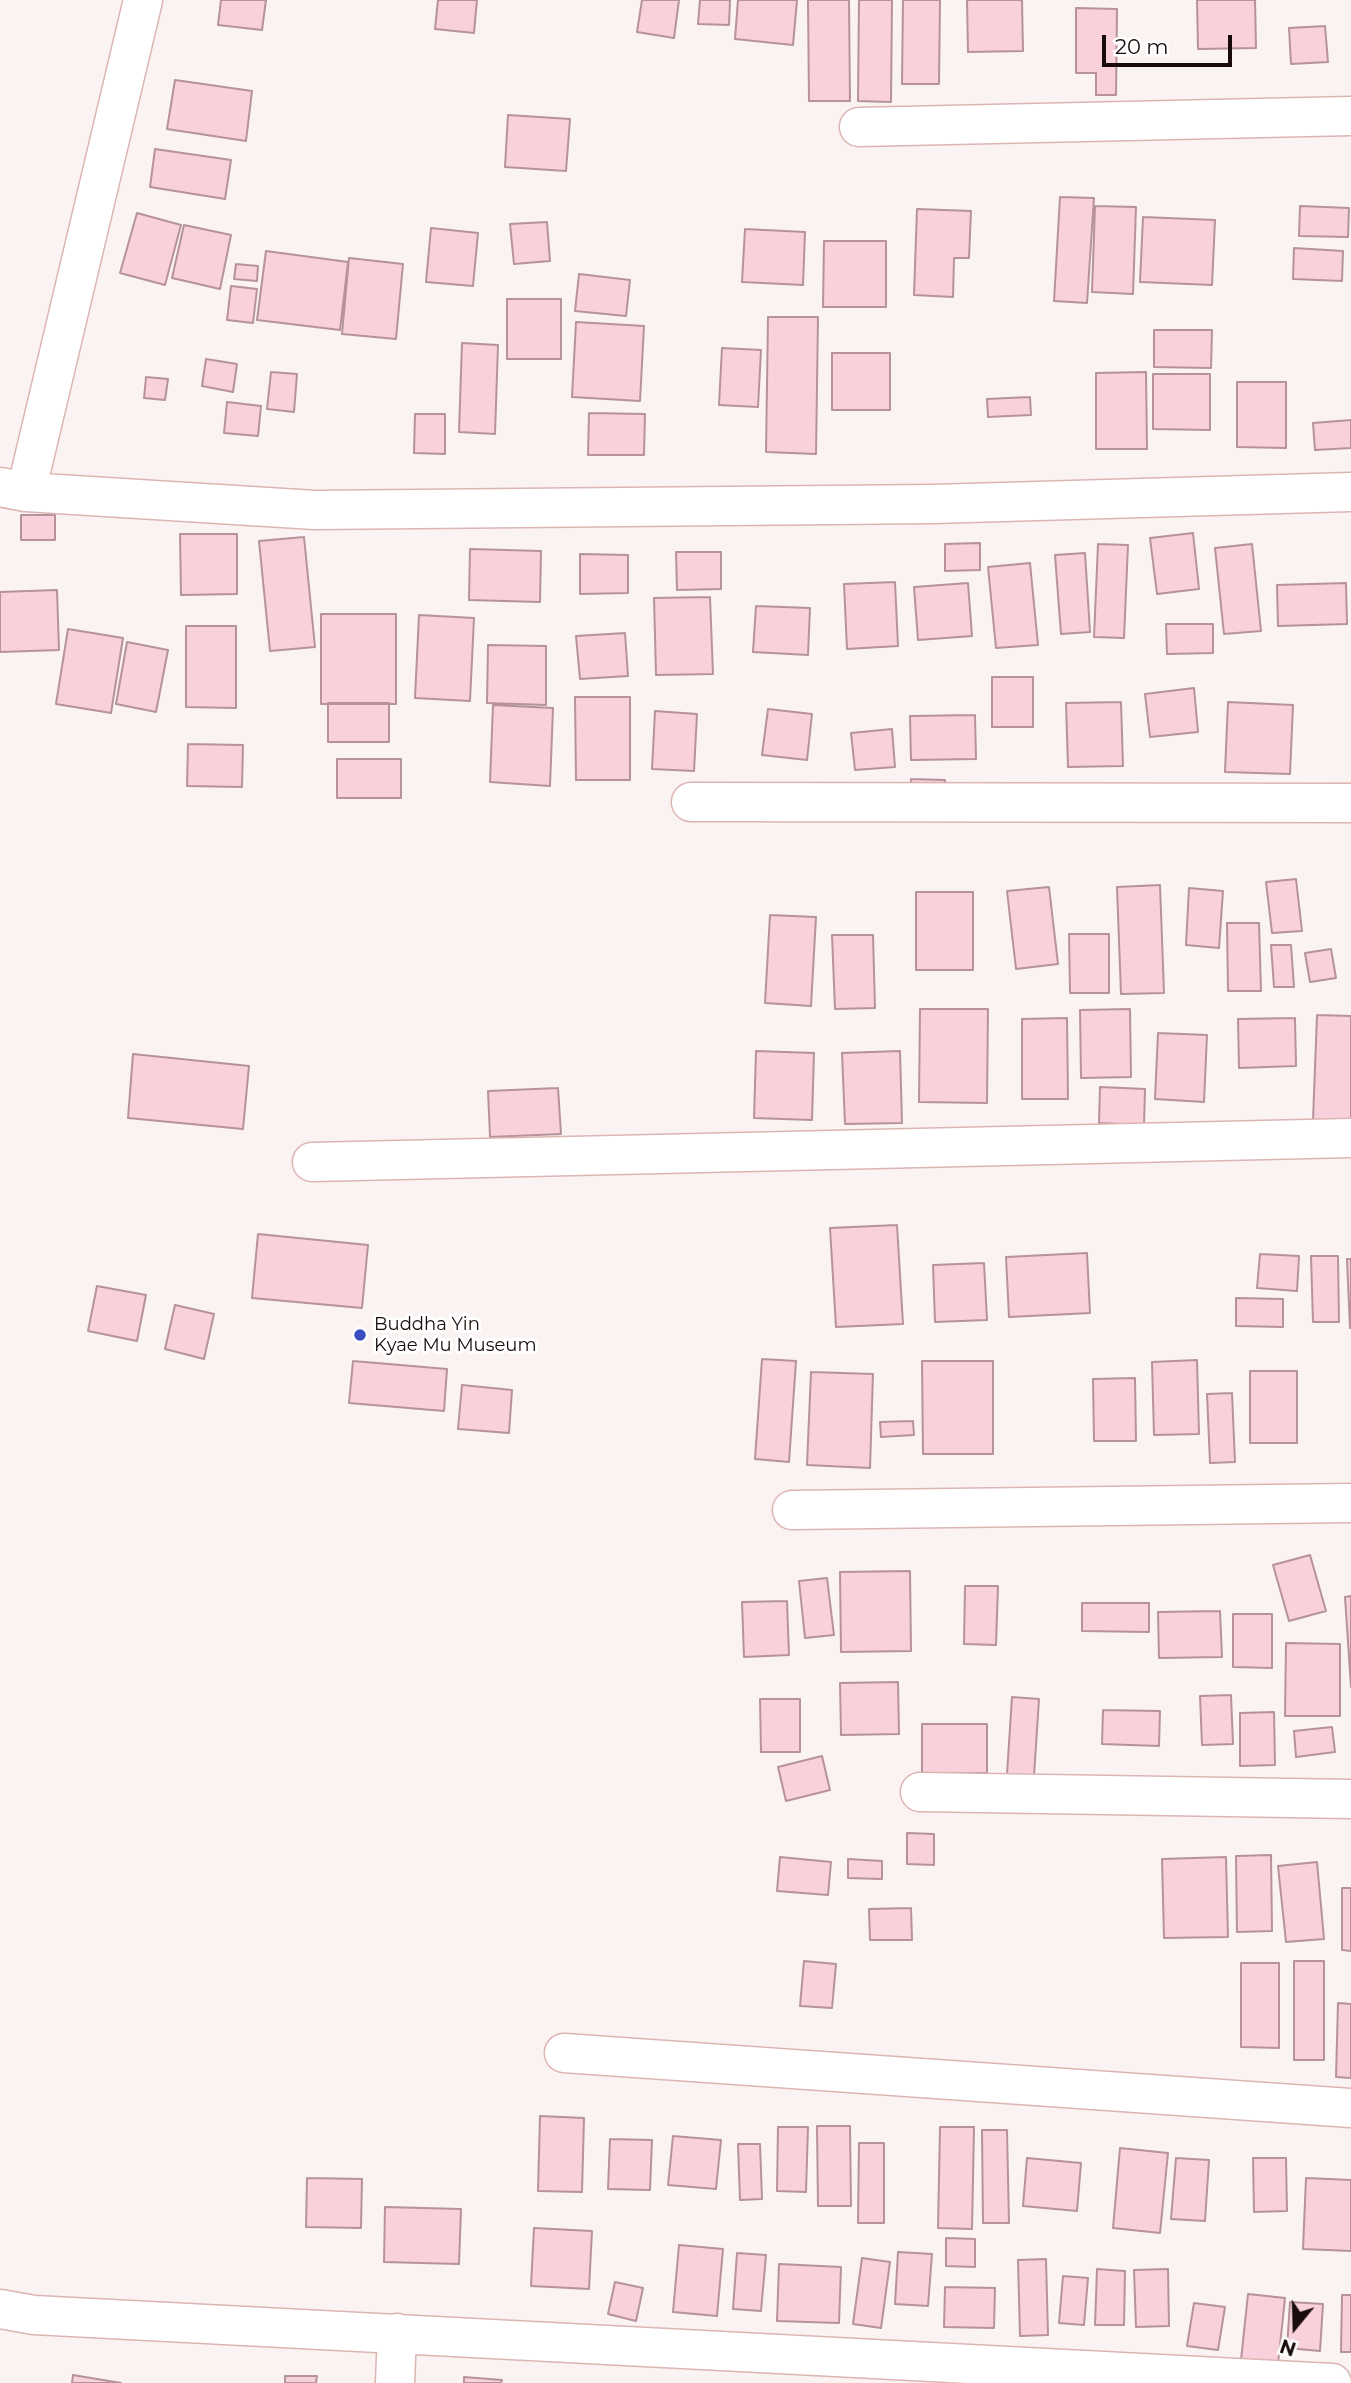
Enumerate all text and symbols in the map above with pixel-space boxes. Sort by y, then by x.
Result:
scale bar [1106,21,1236,65]
text: 20 m [1115,34,1169,59]
place label: Buddha Yin Kyae Mu Museum [374,1314,537,1356]
marker: Buddha Yin Kyae Mu Museum [352,1327,368,1343]
north arrow [1260,2292,1330,2362]
text: N [1277,2334,1299,2361]

